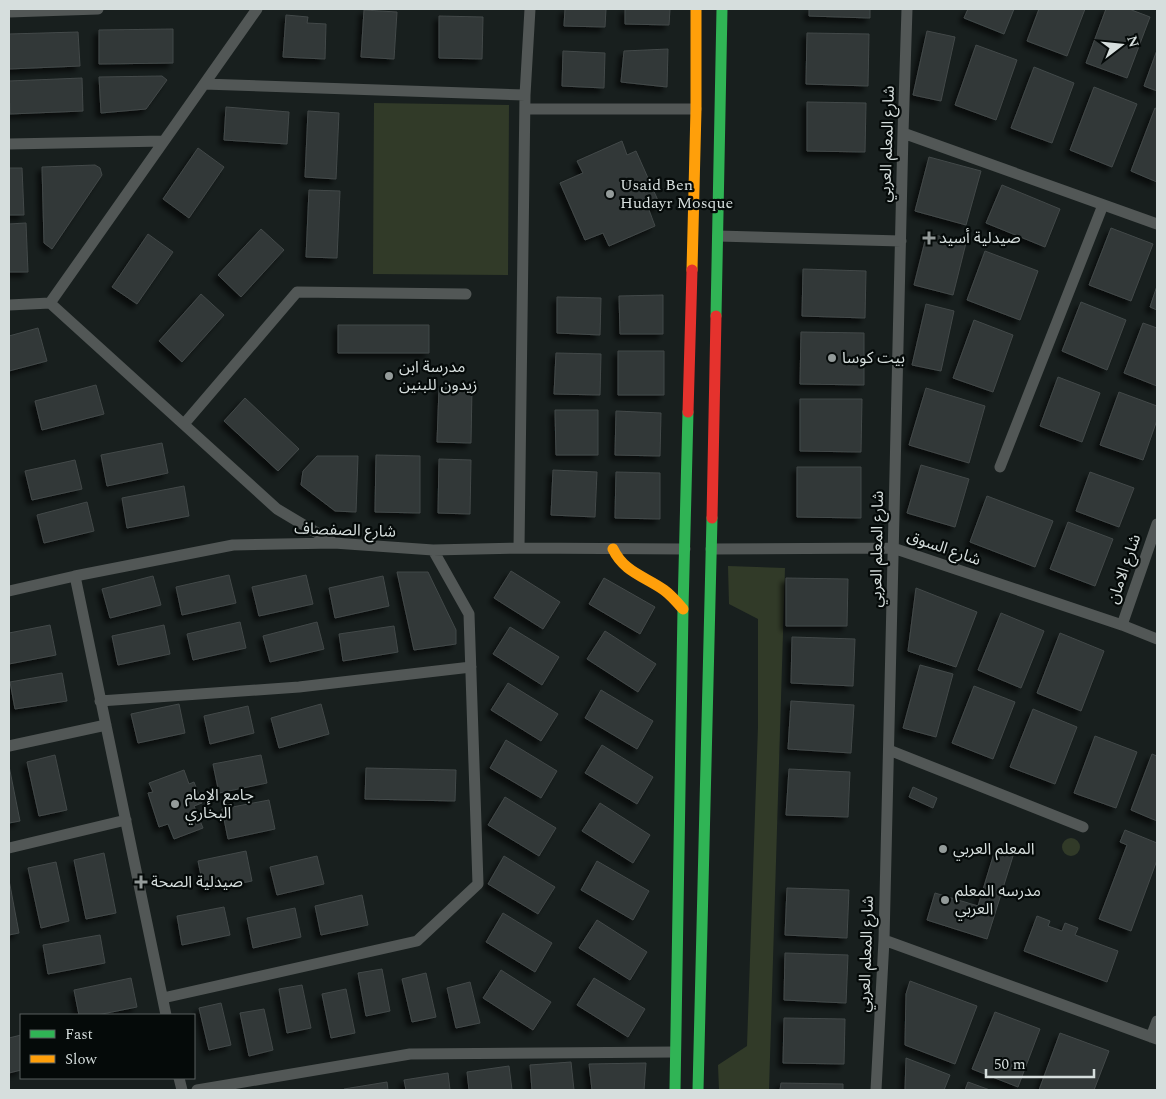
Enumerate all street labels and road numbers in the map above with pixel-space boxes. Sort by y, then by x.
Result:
street label: شارع المعلم العربي [873,85,901,203]
street label: شارع المعلم العربي [864,490,890,608]
street label: شارع الصفصاف [294,516,396,544]
street label: شارع السوق [904,524,984,572]
street label: شارع الامان [1101,531,1147,607]
street label: شارع المعلم العربي [852,895,880,1013]

